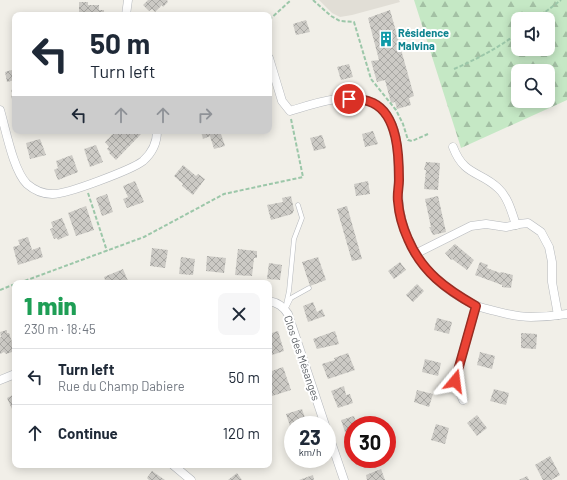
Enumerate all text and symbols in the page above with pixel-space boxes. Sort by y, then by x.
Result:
map controls [511,12,555,108]
button: sound [511,12,555,56]
text: 50 m [90,26,150,60]
place label: Résidence Malvina [398,26,449,52]
icon: left [24,28,76,80]
building icon: Résidence Malvina [377,30,395,48]
text: Turn left [90,60,156,82]
button: search [511,64,555,108]
pin [332,82,366,116]
icon: arrive [338,88,360,110]
icon: left [68,104,90,126]
icon: ahead [110,104,132,126]
icon: ahead [152,104,174,126]
icon: right [194,104,216,126]
text: 1 min [24,291,77,320]
button: close [218,293,260,335]
street label: Clos des Mésanges [282,313,323,402]
text: 230 m · 18:45 [24,321,96,337]
text: Turn left [58,360,114,378]
position arrow [434,360,476,402]
icon: left [24,366,46,388]
text: 50 m [228,368,260,386]
text: Rue du Champ Dabiere [58,378,185,394]
speed limit sign: 30 [344,416,396,468]
icon: ahead [24,422,46,444]
text: Continue [58,424,118,442]
text: 120 m [223,424,260,442]
text: 23 [299,425,321,449]
text: km/h [299,446,321,458]

